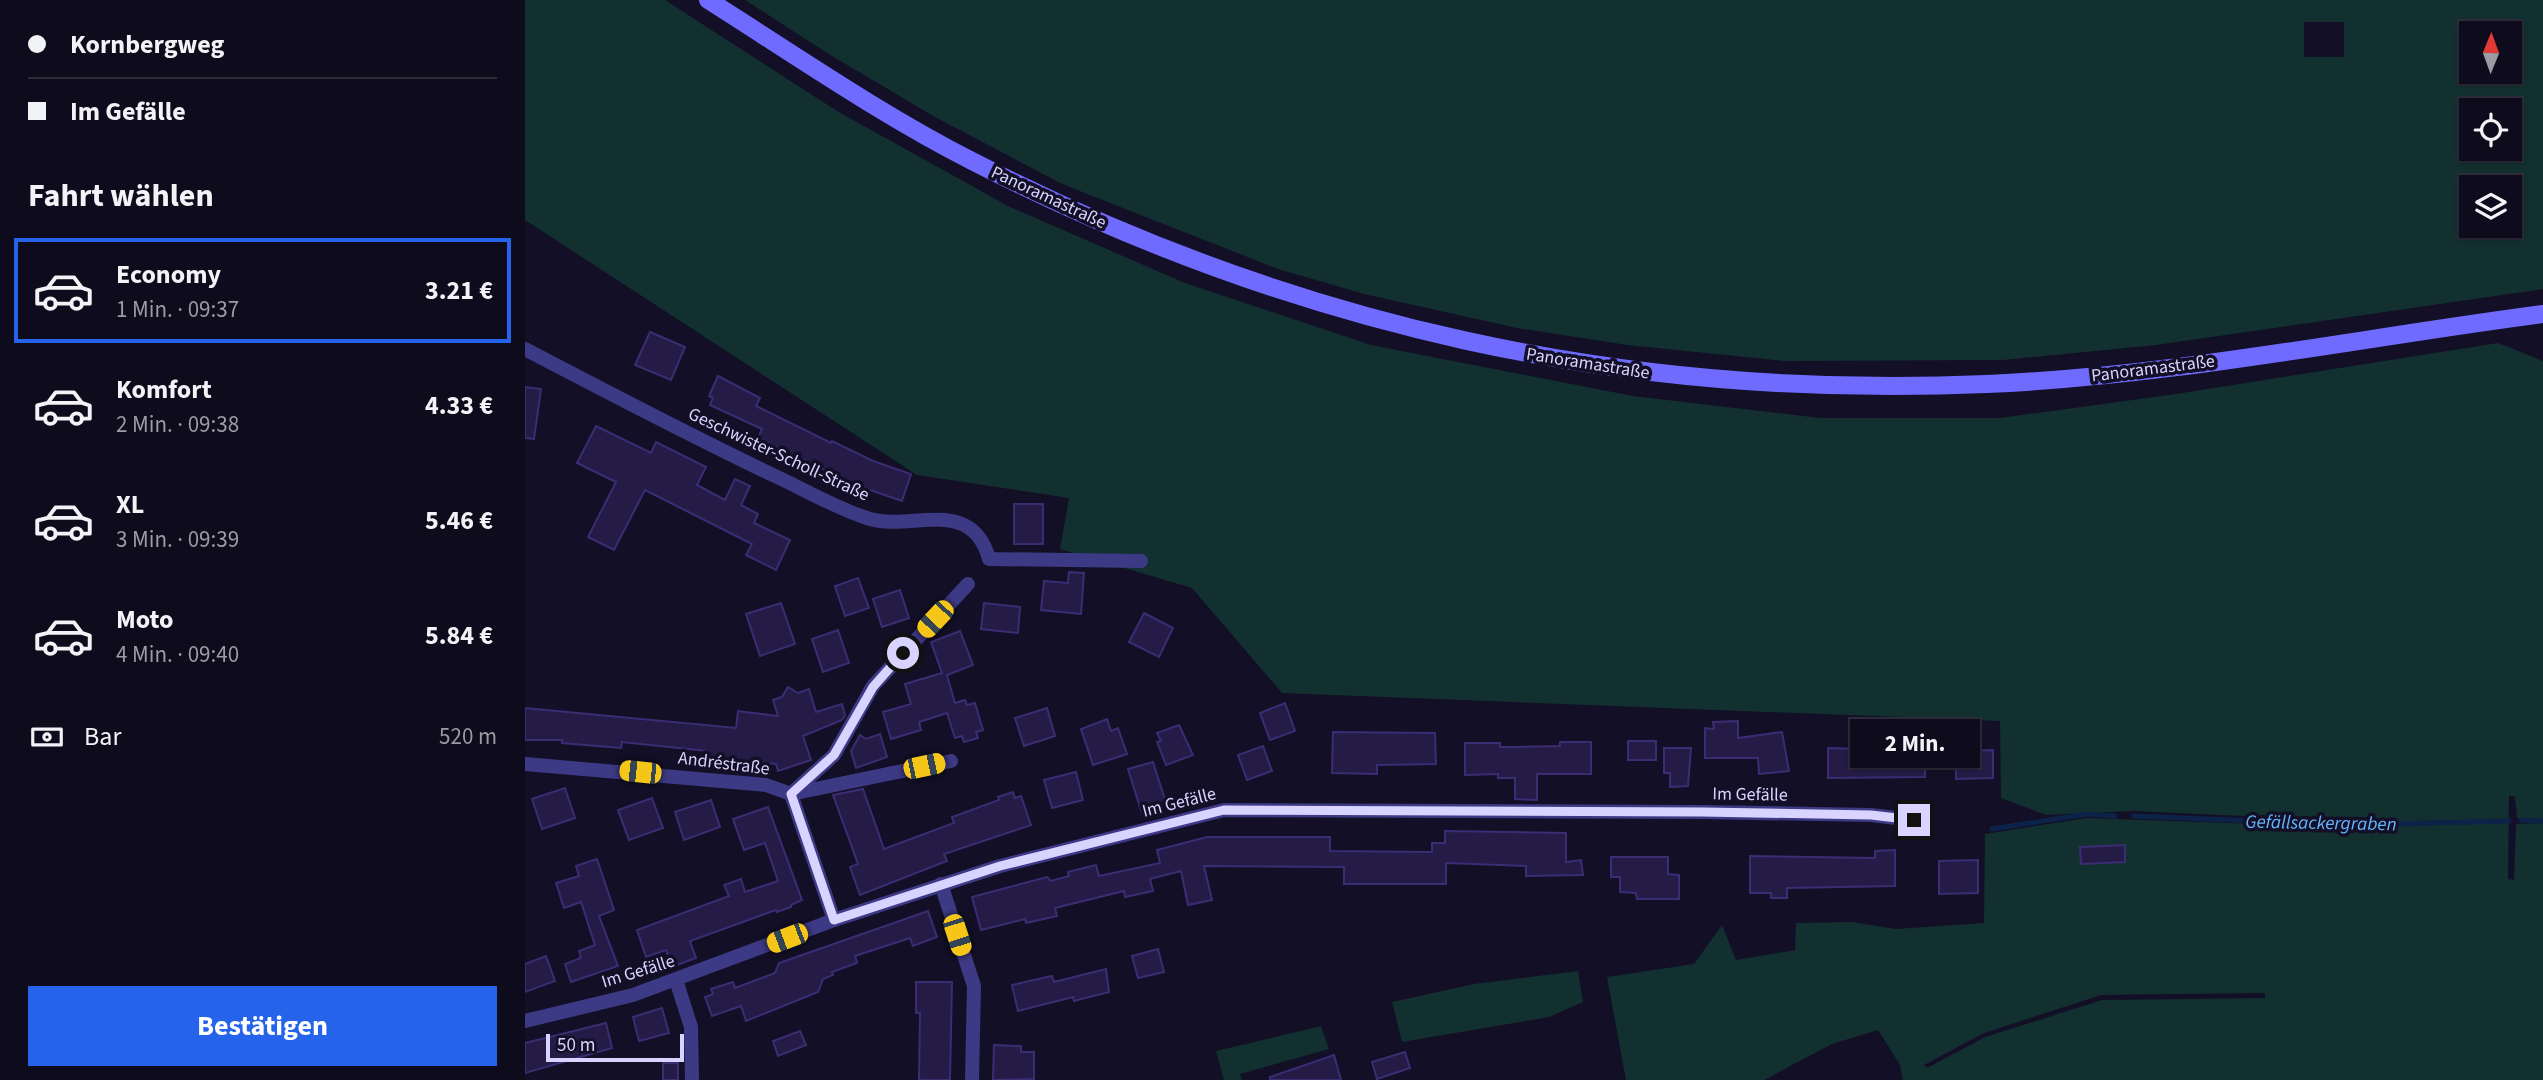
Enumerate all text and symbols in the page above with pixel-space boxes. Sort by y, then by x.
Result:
north arrow [2459,21,2522,84]
map controls [2459,21,2522,238]
text: Kornbergweg [70,26,224,63]
text: Im Gefälle [70,93,186,130]
button: locate [2459,98,2522,161]
street label: Panoramastraße [987,160,1111,235]
text: Fahrt wählen [28,173,214,219]
button: layers [2459,175,2522,238]
text: Economy [116,256,221,293]
icon: car [32,259,95,322]
text: 3.21 € [425,272,493,309]
text: 1 Min. · 09:37 [116,293,239,326]
street label: Panoramastraße [1525,341,1651,386]
street label: Panoramastraße [2090,348,2216,388]
text: Komfort [116,371,212,408]
icon: car [32,374,95,437]
text: 4.33 € [425,387,493,424]
street label: Geschwister-Scholl-Straße [684,401,874,507]
text: 2 Min. · 09:38 [116,408,239,441]
text: XL [116,486,144,523]
icon: car [32,489,95,552]
text: 5.46 € [425,502,493,539]
text: 3 Min. · 09:39 [116,523,239,556]
car [913,596,958,642]
text: Moto [116,601,173,638]
icon: car [32,604,95,667]
text: 5.84 € [425,617,493,654]
route start [887,637,919,669]
text: 4 Min. · 09:40 [116,638,239,671]
icon: cash [28,718,66,756]
text: Bar [84,718,121,755]
callout: 2 Min. [1849,718,1979,768]
text: 520 m [439,720,497,753]
text: 2 Min. [1885,727,1945,760]
street label: Andréstraße [677,745,771,782]
car [902,751,947,781]
car [619,759,662,785]
street label: Im Gefälle [1140,781,1219,824]
street label: Im Gefälle [1712,781,1788,808]
route end [1898,804,1930,836]
water label: Gefällsackergraben [2245,809,2397,838]
car [941,912,974,958]
car [764,921,811,955]
street label: Im Gefälle [598,948,678,994]
button: Bestätigen [28,986,497,1066]
scale bar [546,1031,684,1063]
text: 50 m [557,1032,595,1059]

